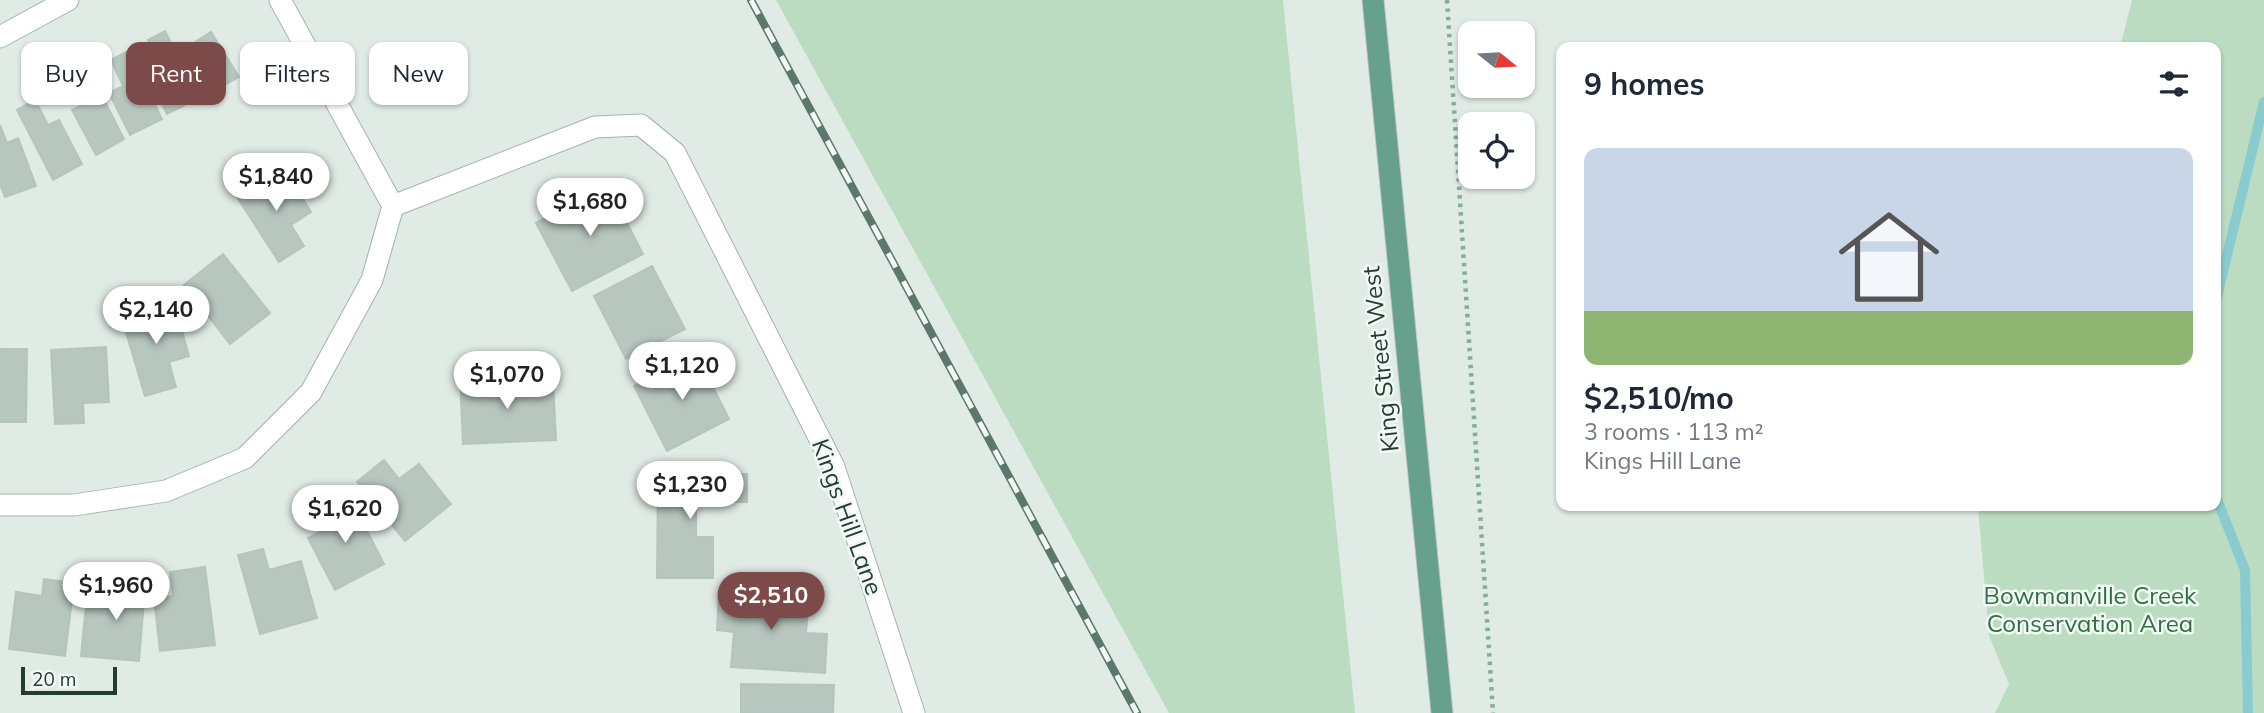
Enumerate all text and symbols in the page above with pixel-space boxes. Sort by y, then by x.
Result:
north arrow [1458,21,1535,98]
map controls [1458,21,1535,189]
chip: Buy [21,42,112,105]
chip: Rent [126,42,226,105]
chip: Filters [240,42,355,105]
chip: New [369,42,468,105]
text: 9 homes [1584,65,1705,103]
icon: filters [2155,65,2193,103]
button: locate [1458,112,1535,189]
pin: $1,840 [219,154,333,213]
text: $1,840 [239,161,313,190]
pin: $1,680 [533,178,647,238]
text: $1,680 [553,186,627,215]
icon: home [1826,194,1952,320]
street label: King Street West [1355,265,1405,454]
pin: $2,140 [99,286,213,346]
text: $2,140 [119,294,193,323]
pin: $1,120 [625,342,739,402]
text: $1,120 [645,350,719,379]
pin: $1,070 [450,352,564,411]
text: $1,070 [470,359,544,388]
text: $2,510/mo [1584,379,1734,417]
text: 3 rooms · 113 m² [1584,417,1764,446]
street label: Kings Hill Lane [806,434,890,599]
text: Kings Hill Lane [1584,446,1741,475]
pin: $1,230 [633,462,747,521]
text: $1,230 [653,469,727,498]
pin: $1,620 [288,486,402,545]
text: $1,620 [308,493,382,522]
pin: $1,960 [59,562,173,622]
text: $1,960 [79,570,153,599]
pin: $2,510 [714,572,828,632]
text: $2,510 [734,580,808,609]
park label: Bowmanville Creek Conservation Area [1984,580,2197,638]
scale bar [21,664,117,696]
text: 20 m [32,667,76,691]

